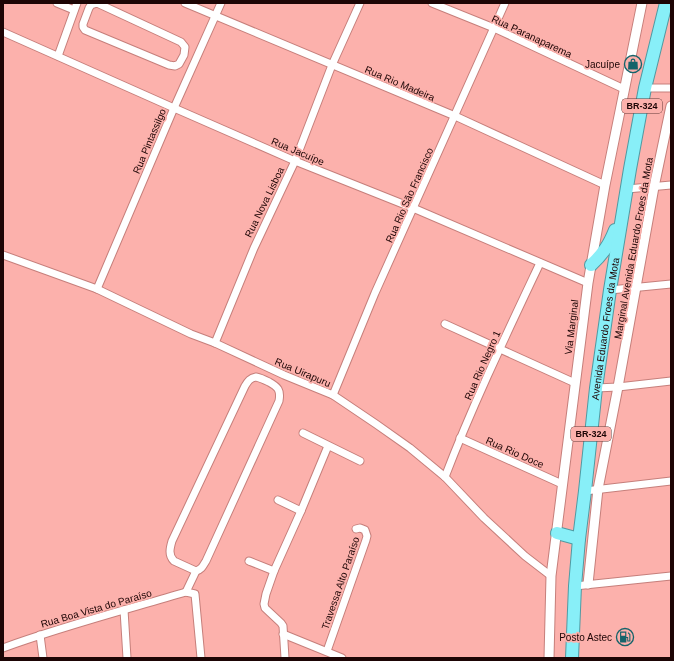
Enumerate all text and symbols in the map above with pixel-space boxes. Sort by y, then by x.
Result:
street label: Rua Paranaparema [490,13,574,60]
shop icon: Jacuípe [623,54,643,74]
place label: Jacuípe [585,59,620,70]
street label: Rua Rio Madeira [363,64,437,103]
road number: BR-324 [622,99,662,113]
street label: Rua Pintassilgo [131,107,168,175]
street label: Rua Jacuípe [270,135,326,168]
street label: Rua Rio São Francisco [384,146,436,244]
street label: Marginal Avenida Eduardo Froes da Mota [612,156,655,340]
street label: Rua Nova Lisboa [243,165,286,239]
street label: Avenida Eduardo Froes da Mota [590,256,621,401]
street label: Via Marginal [563,299,580,355]
street label: Rua Rio Negro 1 [462,329,503,401]
street label: Rua Uirapuru [273,356,332,389]
road number: BR-324 [571,427,611,441]
street label: Rua Rio Doce [484,435,546,470]
street label: Travessa Alto Paraíso [319,535,362,631]
street label: Rua Boa Vista do Paraíso [39,587,153,630]
fuel station icon: Posto Astec [615,627,635,647]
place label: Posto Astec [559,632,612,643]

